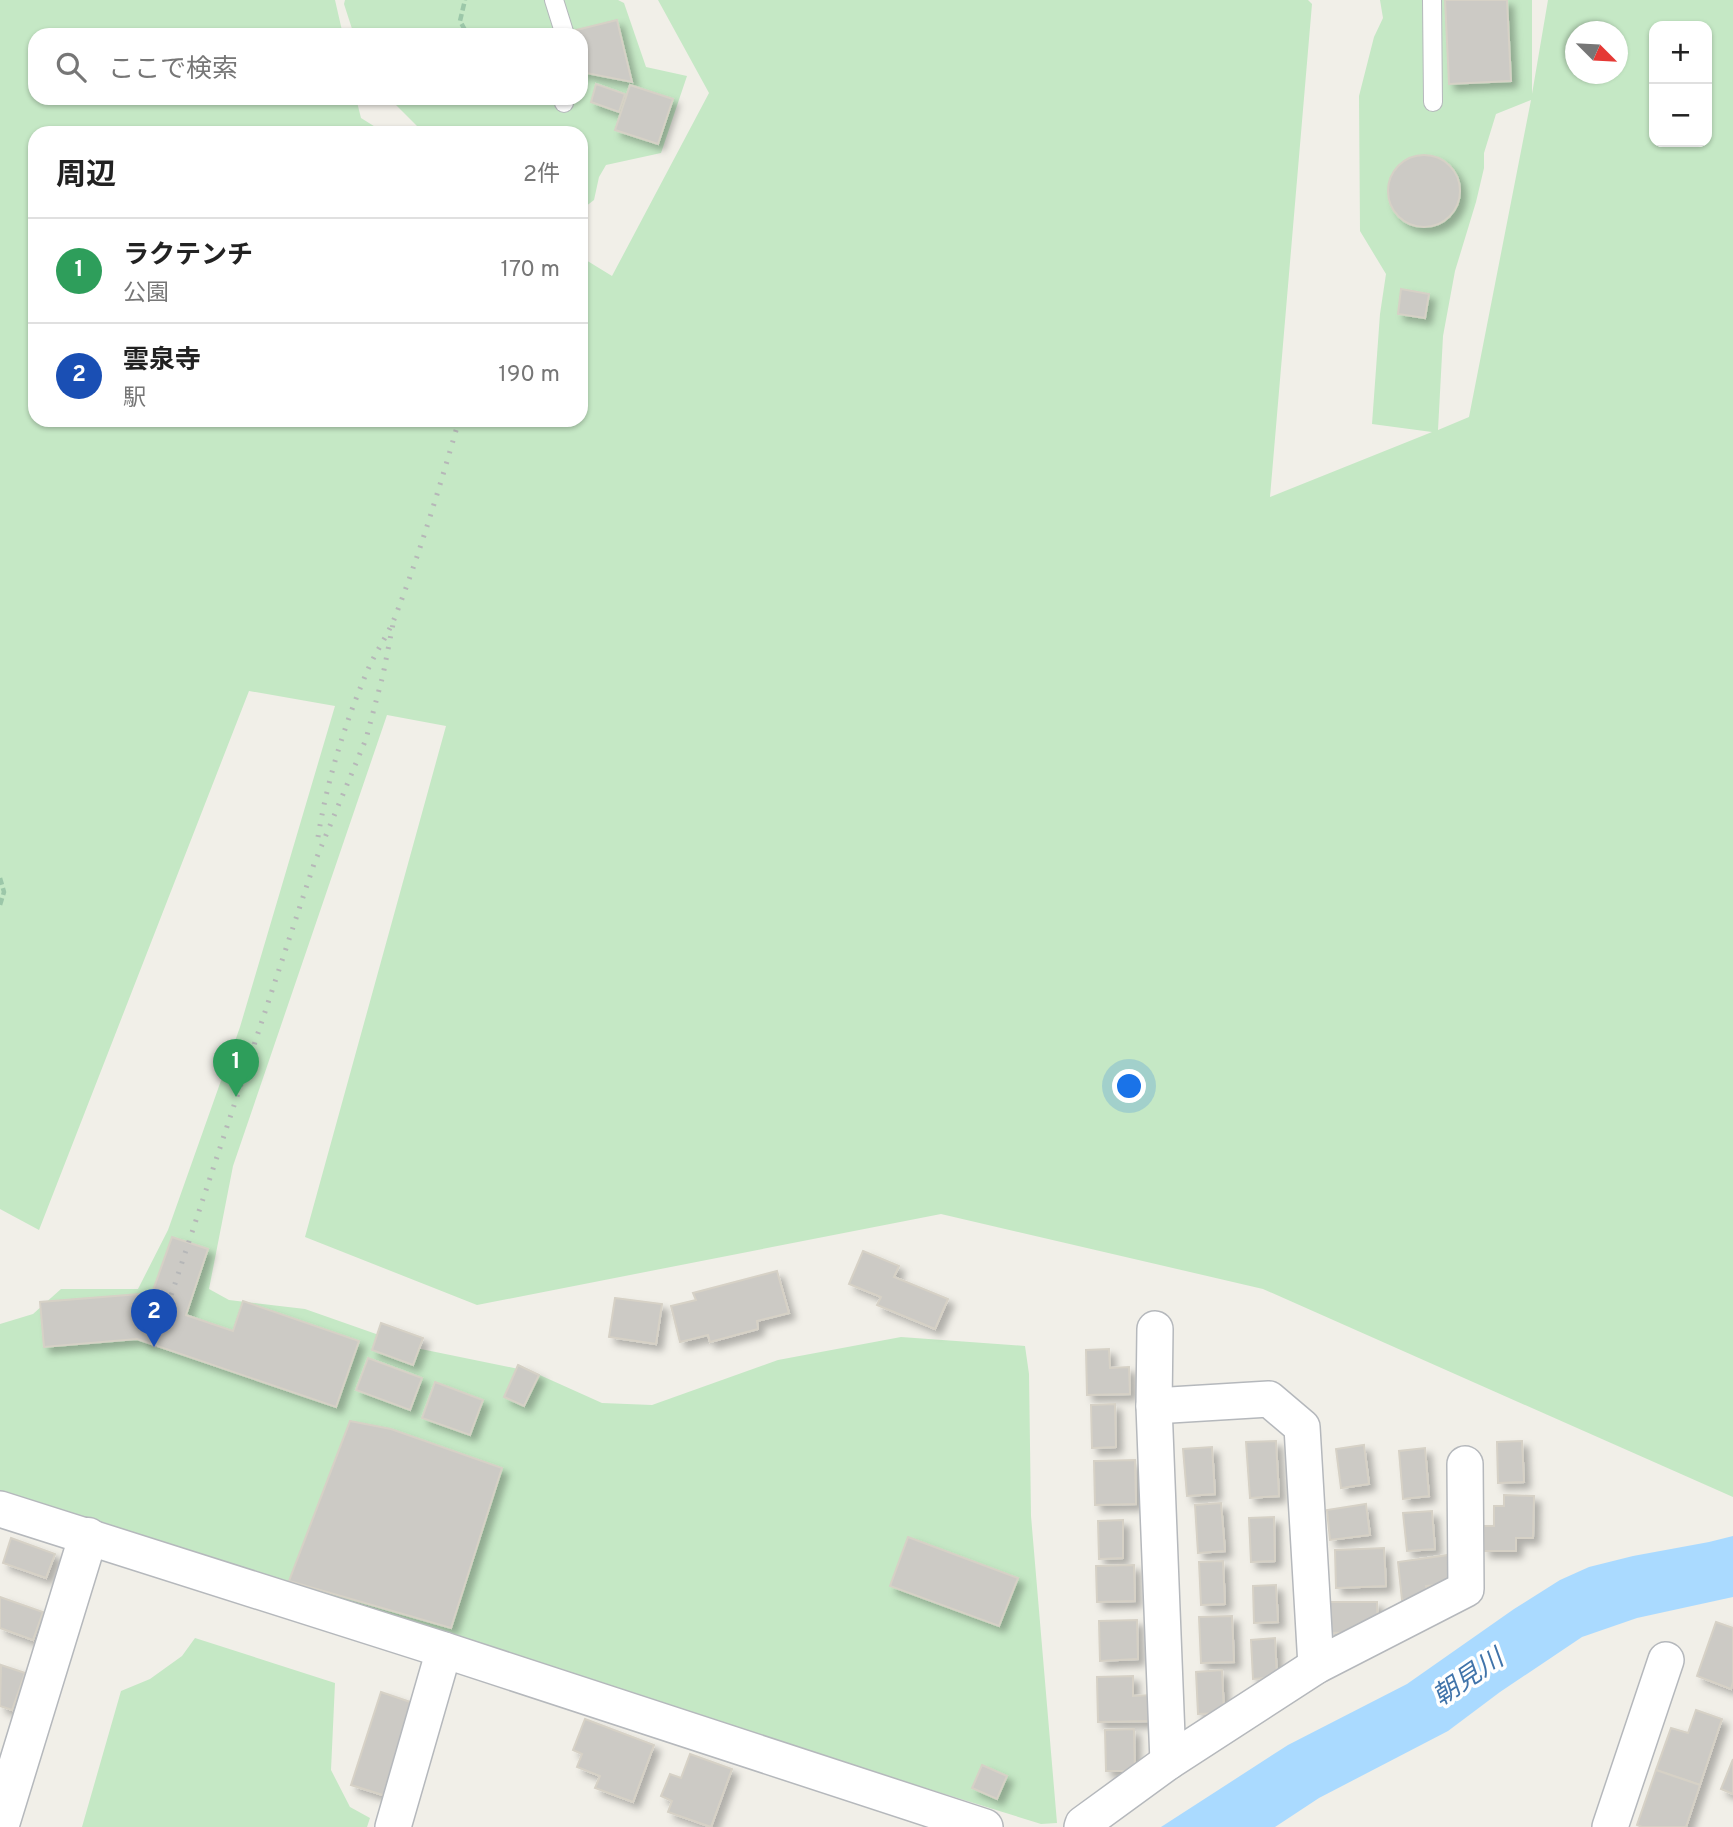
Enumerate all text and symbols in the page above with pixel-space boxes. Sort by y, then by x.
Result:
north arrow [1565,21,1628,84]
map controls [1649,21,1712,147]
button: + [1649,21,1712,84]
search box [28,28,588,105]
icon: search [52,48,90,86]
text: ここで検索 [108,54,238,87]
button: − [1649,84,1712,147]
text: 周辺 [56,158,116,195]
text: 2件 [523,161,560,190]
text: ラクテンチ [123,240,253,273]
text: 1 [74,256,84,285]
text: 170 m [501,256,560,285]
text: 公園 [123,280,169,309]
text: 雲泉寺 [123,345,201,378]
text: 2 [72,361,86,390]
text: 190 m [498,361,560,390]
text: 駅 [123,385,146,414]
pin: 1 [213,1039,259,1097]
your location [1112,1069,1146,1103]
pin: 2 [131,1289,177,1347]
water label: 朝見川 [1427,1642,1513,1714]

